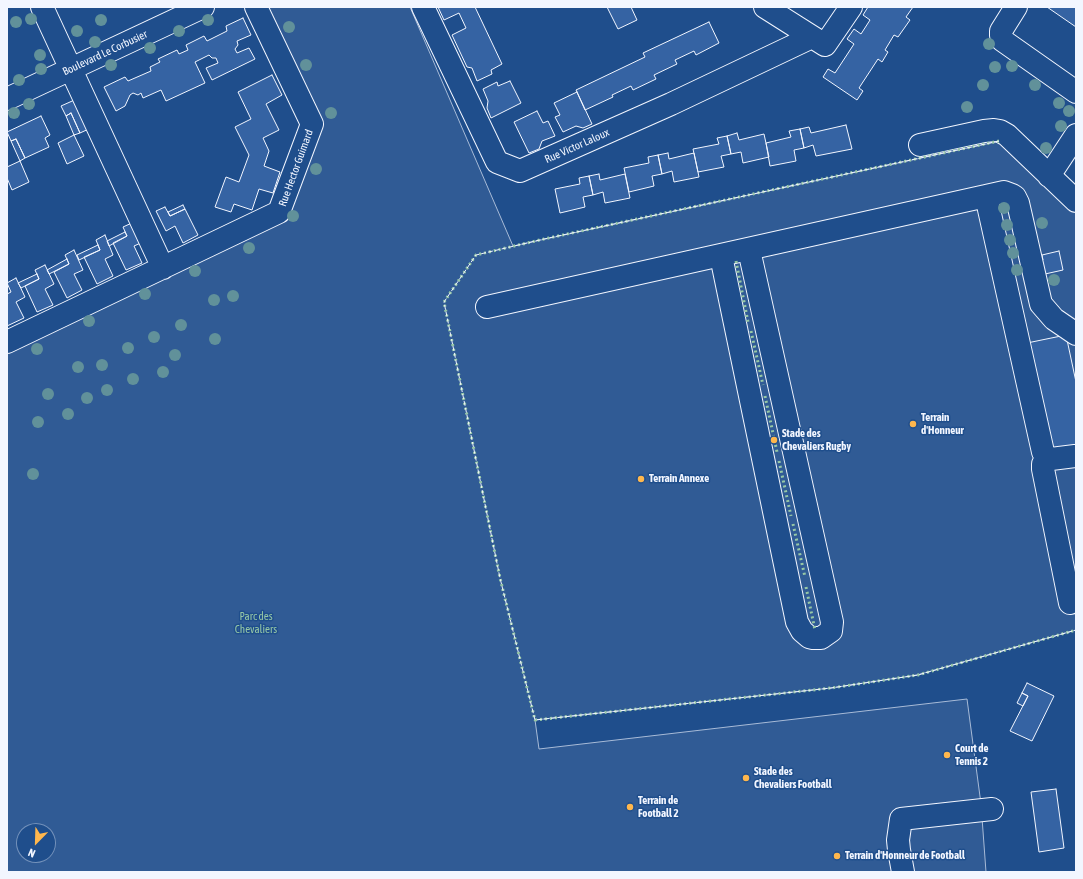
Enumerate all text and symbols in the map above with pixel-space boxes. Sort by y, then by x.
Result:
street label: Boulevard Le Corbusier [60,28,150,78]
street label: Rue Victor Laloux [543,126,611,166]
street label: Rue Hector Guimard [276,128,316,208]
place label: Terrain d'Honneur [921,411,964,437]
marker: Terrain d'Honneur [908,419,918,429]
place label: Stade des Chevaliers Rugby [782,427,851,453]
marker: Stade des Chevaliers Rugby [769,435,779,445]
place label: Terrain Annexe [649,472,709,486]
marker: Terrain Annexe [636,474,646,484]
park label: Parc des Chevaliers [235,610,277,636]
place label: Court de Tennis 2 [955,742,988,768]
marker: Court de Tennis 2 [942,750,952,760]
place label: Stade des Chevaliers Football [754,765,832,791]
marker: Stade des Chevaliers Football [741,773,751,783]
place label: Terrain de Football 2 [638,794,679,820]
marker: Terrain de Football 2 [625,802,635,812]
north arrow [16,823,56,863]
text: N [26,846,37,860]
place label: Terrain d'Honneur de Football [845,849,965,863]
marker: Terrain d'Honneur de Football [832,851,842,861]

